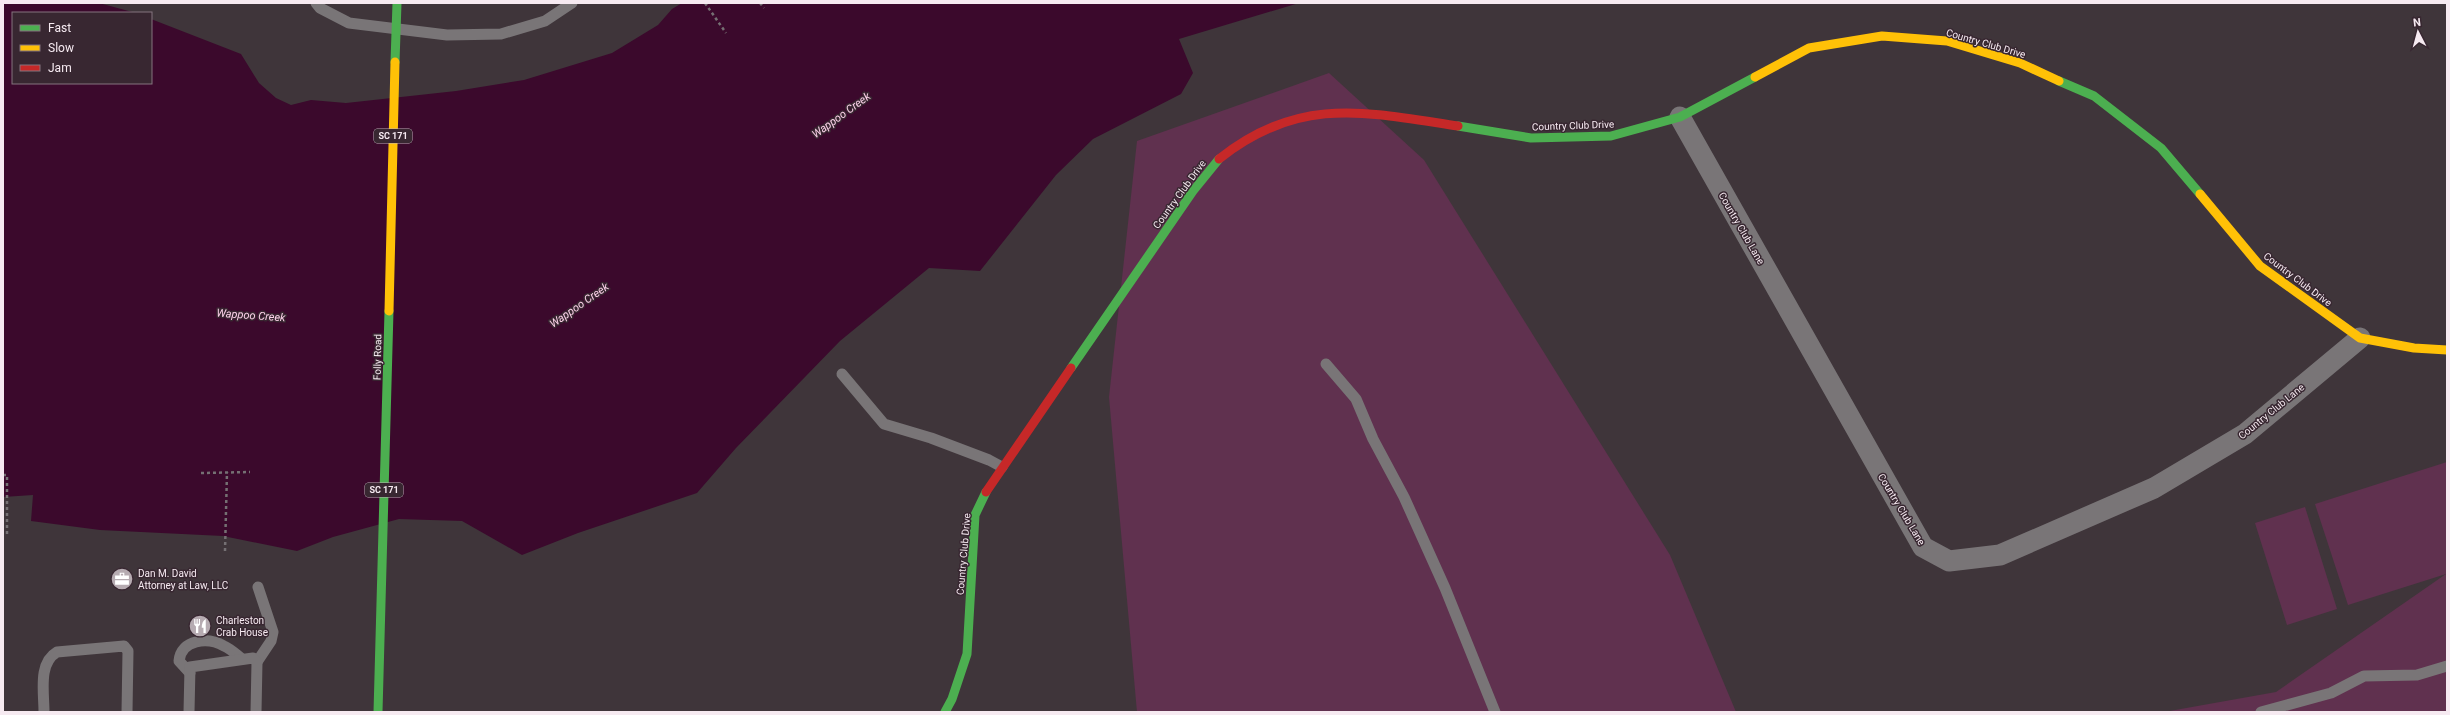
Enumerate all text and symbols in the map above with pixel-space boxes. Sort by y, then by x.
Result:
legend [12,12,152,84]
north arrow [2398,12,2438,52]
text: N [2412,16,2422,29]
text: Fast [48,21,71,35]
street label: Country Club Drive [1945,27,2027,60]
text: Slow [48,41,74,55]
text: Jam [48,61,72,75]
water label: Wappoo Creek [810,89,874,141]
street label: Country Club Drive [1532,119,1614,132]
road number: SC 171 [374,129,412,143]
street label: Country Club Drive [1151,158,1208,231]
street label: Country Club Lane [1716,190,1767,266]
street label: Country Club Drive [2262,250,2334,309]
water label: Wappoo Creek [547,280,612,331]
water label: Wappoo Creek [216,307,286,324]
street label: Folly Road [372,334,383,380]
street label: Country Club Lane [2236,381,2306,441]
street label: Country Club Lane [1876,472,1927,547]
road number: SC 171 [365,483,403,497]
street label: Country Club Drive [954,513,973,595]
office icon: Dan M. David Attorney at Law, LLC [109,566,135,592]
place label: Dan M. David Attorney at Law, LLC [138,568,229,591]
restaurant icon: Charleston Crab House [187,613,213,639]
place label: Charleston Crab House [216,615,268,638]

